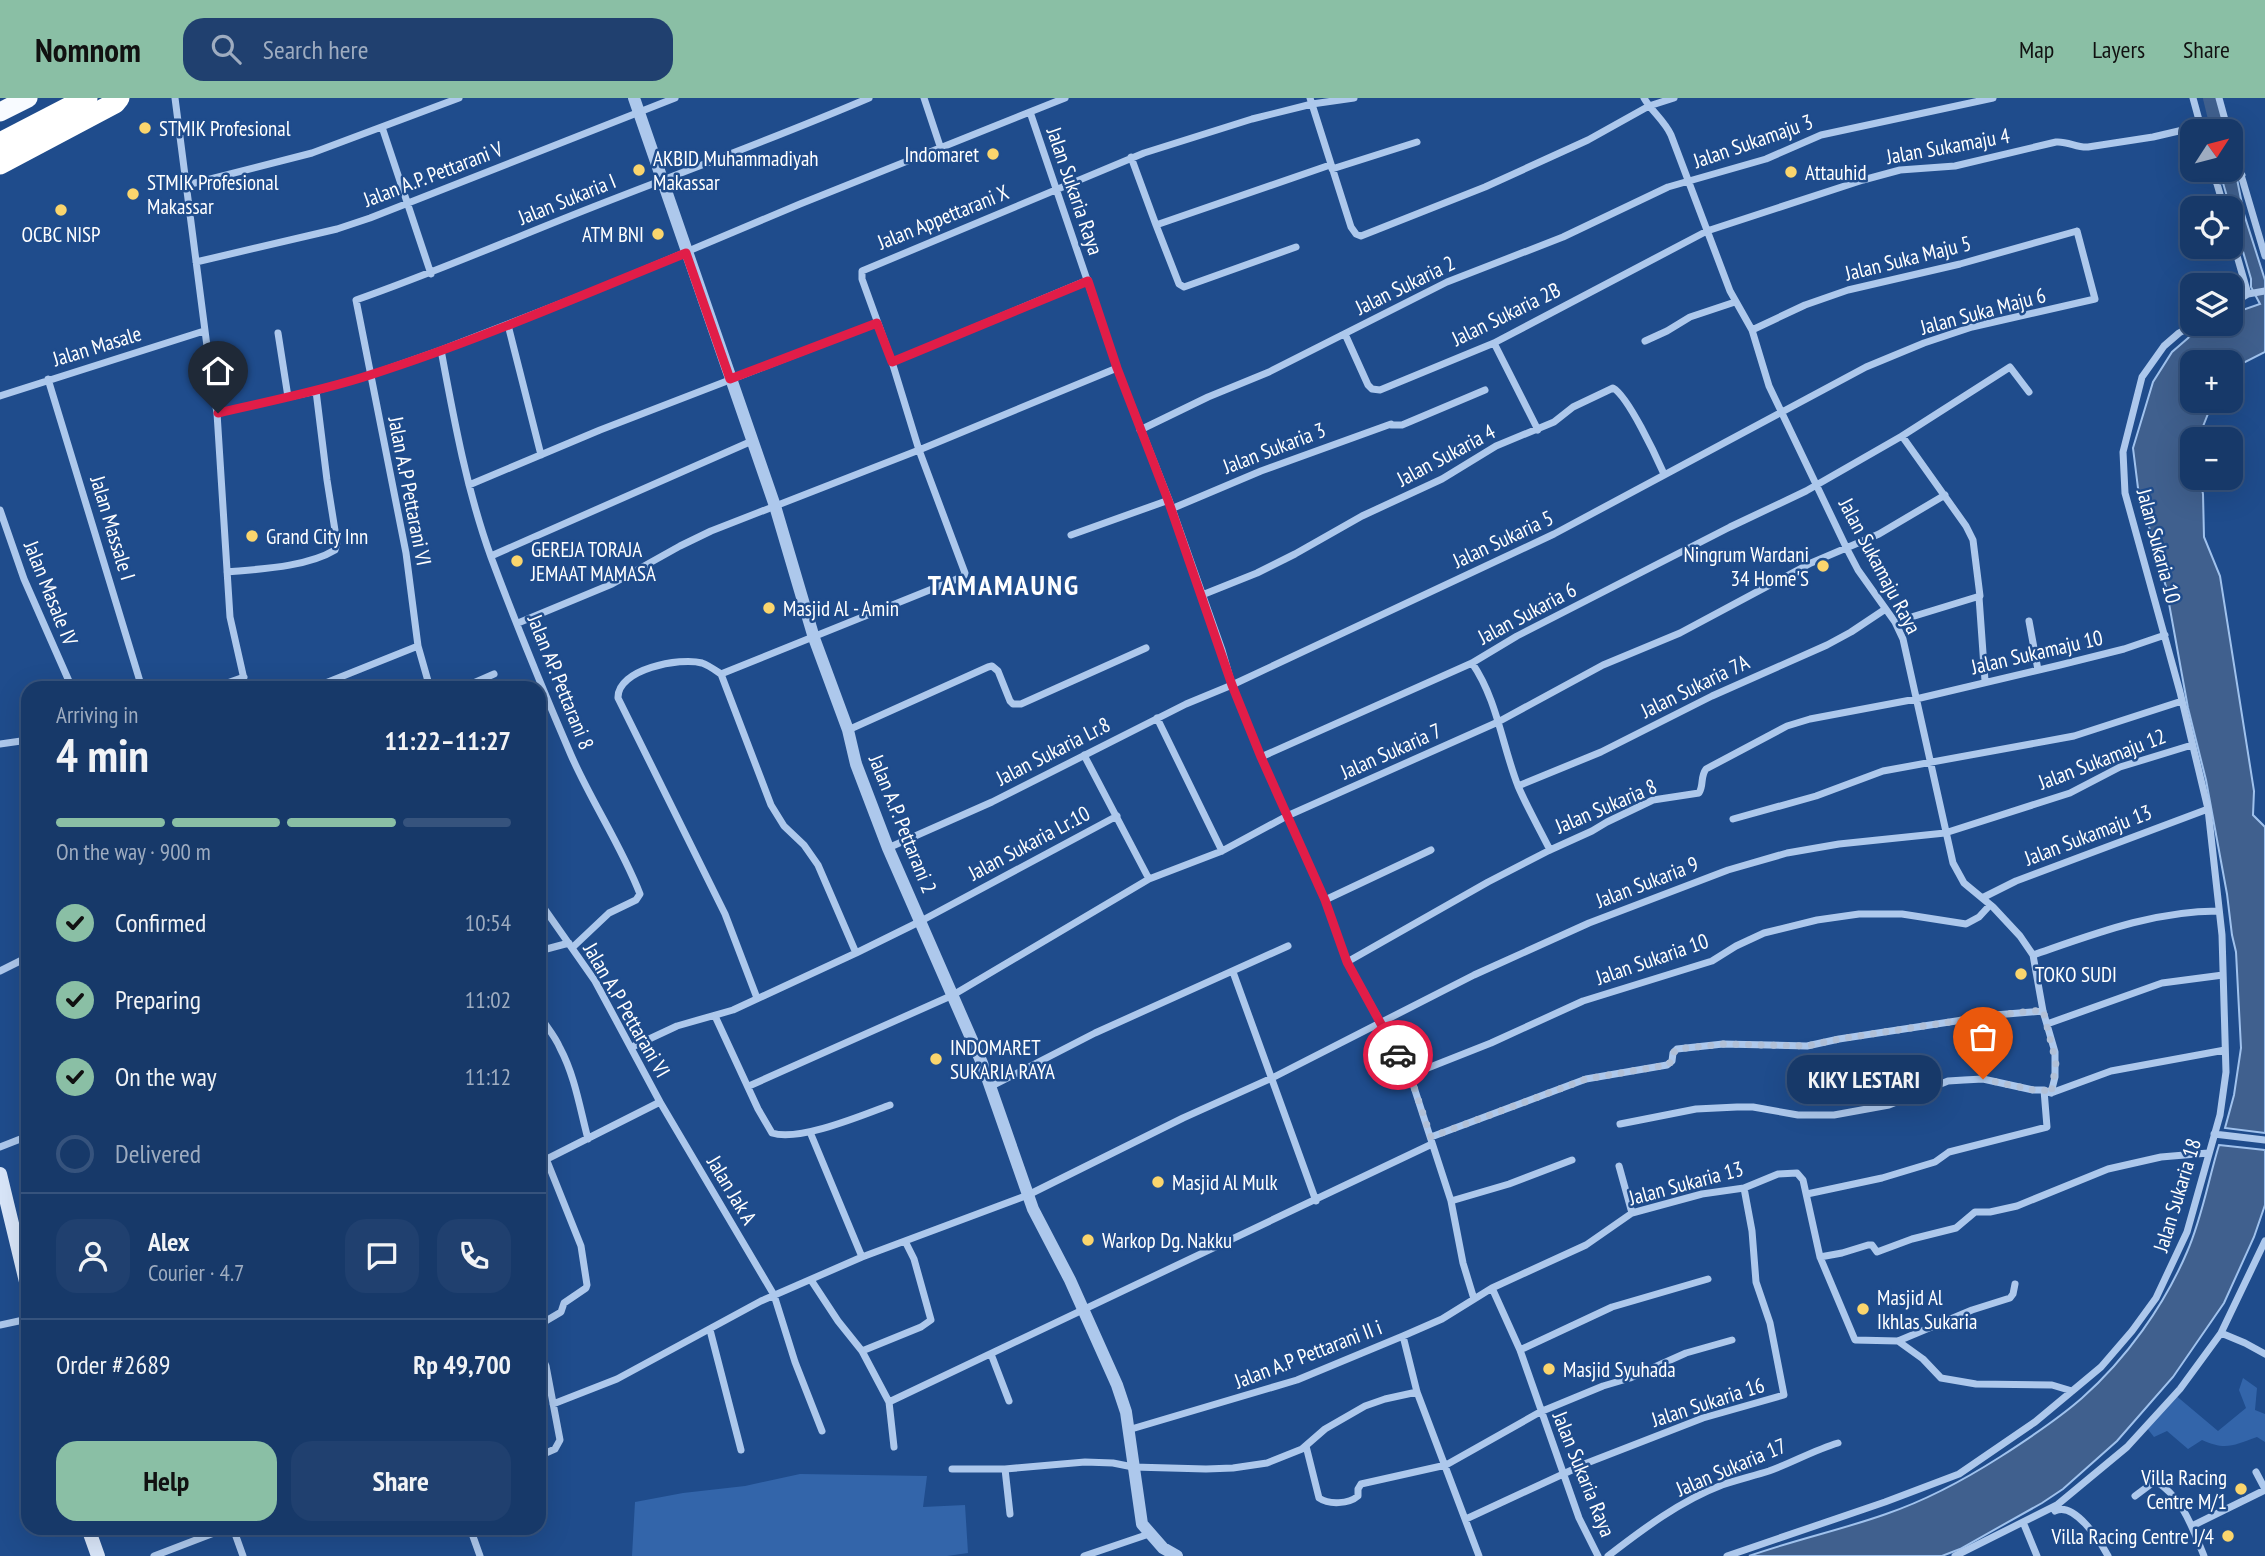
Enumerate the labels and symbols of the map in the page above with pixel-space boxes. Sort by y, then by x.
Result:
street label: Jalan Sukamaju 3 [1689,108,1816,174]
place label: STMIK Profesional [159,115,291,142]
north arrow [2180,119,2244,182]
marker: STMIK Profesional [137,120,153,136]
street label: Jalan Sukamaju 4 [1883,122,2012,170]
street label: Jalan Sukaria Raya [1040,123,1109,258]
street label: Jalan A.P. Pettarani V [359,135,507,213]
place label: Indomaret [904,141,979,168]
place label: AKBID Muhammadiyah Makassar [653,145,819,196]
marker: Indomaret [985,146,1001,162]
place label: Attauhid [1805,159,1867,186]
marker: AKBID Muhammadiyah Makassar [631,162,647,178]
marker: Attauhid [1783,164,1799,180]
street label: Jalan Sukaria I [513,167,620,231]
place label: STMIK Profesional Makassar [147,169,279,220]
street label: Jalan Appettarani X [873,178,1013,256]
marker: STMIK Profesional Makassar [125,186,141,202]
marker: OCBC NISP [53,202,69,218]
place label: OCBC NISP [21,221,101,248]
place label: ATM BNI [582,221,644,248]
marker: ATM BNI [650,226,666,242]
street label: Jalan Suka Maju 5 [1841,229,1974,287]
street label: Jalan Sukaria 2 [1350,249,1459,321]
street label: Jalan Sukaria 2B [1446,276,1565,352]
street label: Jalan Suka Maju 6 [1916,281,2049,341]
street label: Jalan Masale [48,320,145,373]
pin [188,341,248,413]
street label: Jalan A.P Pettarani VI [382,413,438,568]
street label: Jalan Sukaria 3 [1218,416,1329,480]
street label: Jalan Sukaria 4 [1391,418,1500,493]
street label: Jalan Massale I [84,472,142,583]
street label: Jalan Sukaria 10 [2131,485,2187,606]
street label: Jalan Sukamaju Raya [1832,493,1927,639]
street label: Jalan Sukaria 5 [1448,504,1558,574]
place label: Grand City Inn [266,523,368,550]
marker: Grand City Inn [244,528,260,544]
street label: Jalan Masale IV [17,536,84,649]
place label: GEREJA TORAJA JEMAAT MAMASA [530,536,656,587]
place label: Ningrum Wardani 34 Home'S [1683,541,1809,592]
marker: GEREJA TORAJA JEMAAT MAMASA [509,553,525,569]
marker: Ningrum Wardani 34 Home'S [1815,558,1831,574]
district label: TAMAMAUNG [928,566,1080,603]
street label: Jalan Sukaria 6 [1472,576,1581,651]
place label: Masjid Al - Amin [783,595,899,622]
marker: Masjid Al - Amin [761,600,777,616]
street label: Jalan AP. Pettarani 8 [521,610,600,753]
street label: Jalan Sukamaju 10 [1968,624,2105,680]
street label: Jalan Sukaria 7A [1635,648,1754,724]
street label: Jalan Sukaria Lr.8 [991,711,1115,792]
street label: Jalan Sukaria 7 [1335,717,1446,786]
street label: Jalan Sukamaju 12 [2034,722,2169,796]
street label: Jalan A.P. Pettarani 2 [863,750,943,897]
street label: Jalan Sukaria 8 [1550,773,1661,840]
street label: Jalan Sukamaju 13 [2020,798,2155,872]
street label: Jalan Sukaria Lr.10 [963,800,1094,887]
street label: Jalan Sukaria 9 [1591,850,1702,914]
street label: Jalan Sukaria 10 [1591,927,1712,991]
street label: Jalan A.P Pettarani VI [577,937,676,1082]
place label: TOKO SUDI [2035,961,2117,988]
marker: TOKO SUDI [2013,966,2029,982]
pin [1953,1007,2013,1079]
courier [1363,1020,1433,1090]
place label: INDOMARET SUKARIA RAYA [950,1034,1055,1085]
marker: INDOMARET SUKARIA RAYA [928,1051,944,1067]
callout: KIKY LESTARI [1787,1054,1941,1104]
street label: Jalan Sukaria 18 [2147,1135,2207,1256]
street label: Jalan Jak A [701,1150,763,1229]
street label: Jalan Sukaria 13 [1625,1155,1746,1211]
place label: Masjid Al Mulk [1172,1169,1278,1196]
marker: Masjid Al Mulk [1150,1174,1166,1190]
place label: Warkop Dg. Nakku [1102,1227,1232,1254]
marker: Warkop Dg. Nakku [1080,1232,1096,1248]
place label: Masjid Al Ikhlas Sukaria [1877,1284,1978,1335]
marker: Masjid Al Ikhlas Sukaria [1855,1301,1871,1317]
street label: Jalan A.P Pettarani II i [1229,1313,1386,1395]
place label: Masjid Syuhada [1563,1356,1676,1383]
marker: Masjid Syuhada [1541,1361,1557,1377]
street label: Jalan Sukaria 16 [1647,1371,1768,1433]
street label: Jalan Sukaria Raya [1546,1406,1621,1541]
street label: Jalan Sukaria 17 [1671,1432,1790,1503]
place label: Villa Racing Centre M/1 [2140,1464,2227,1515]
marker: Villa Racing Centre M/1 [2233,1481,2249,1497]
place label: Villa Racing Centre J/4 [2051,1523,2215,1550]
marker: Villa Racing Centre J/4 [2220,1528,2236,1544]

